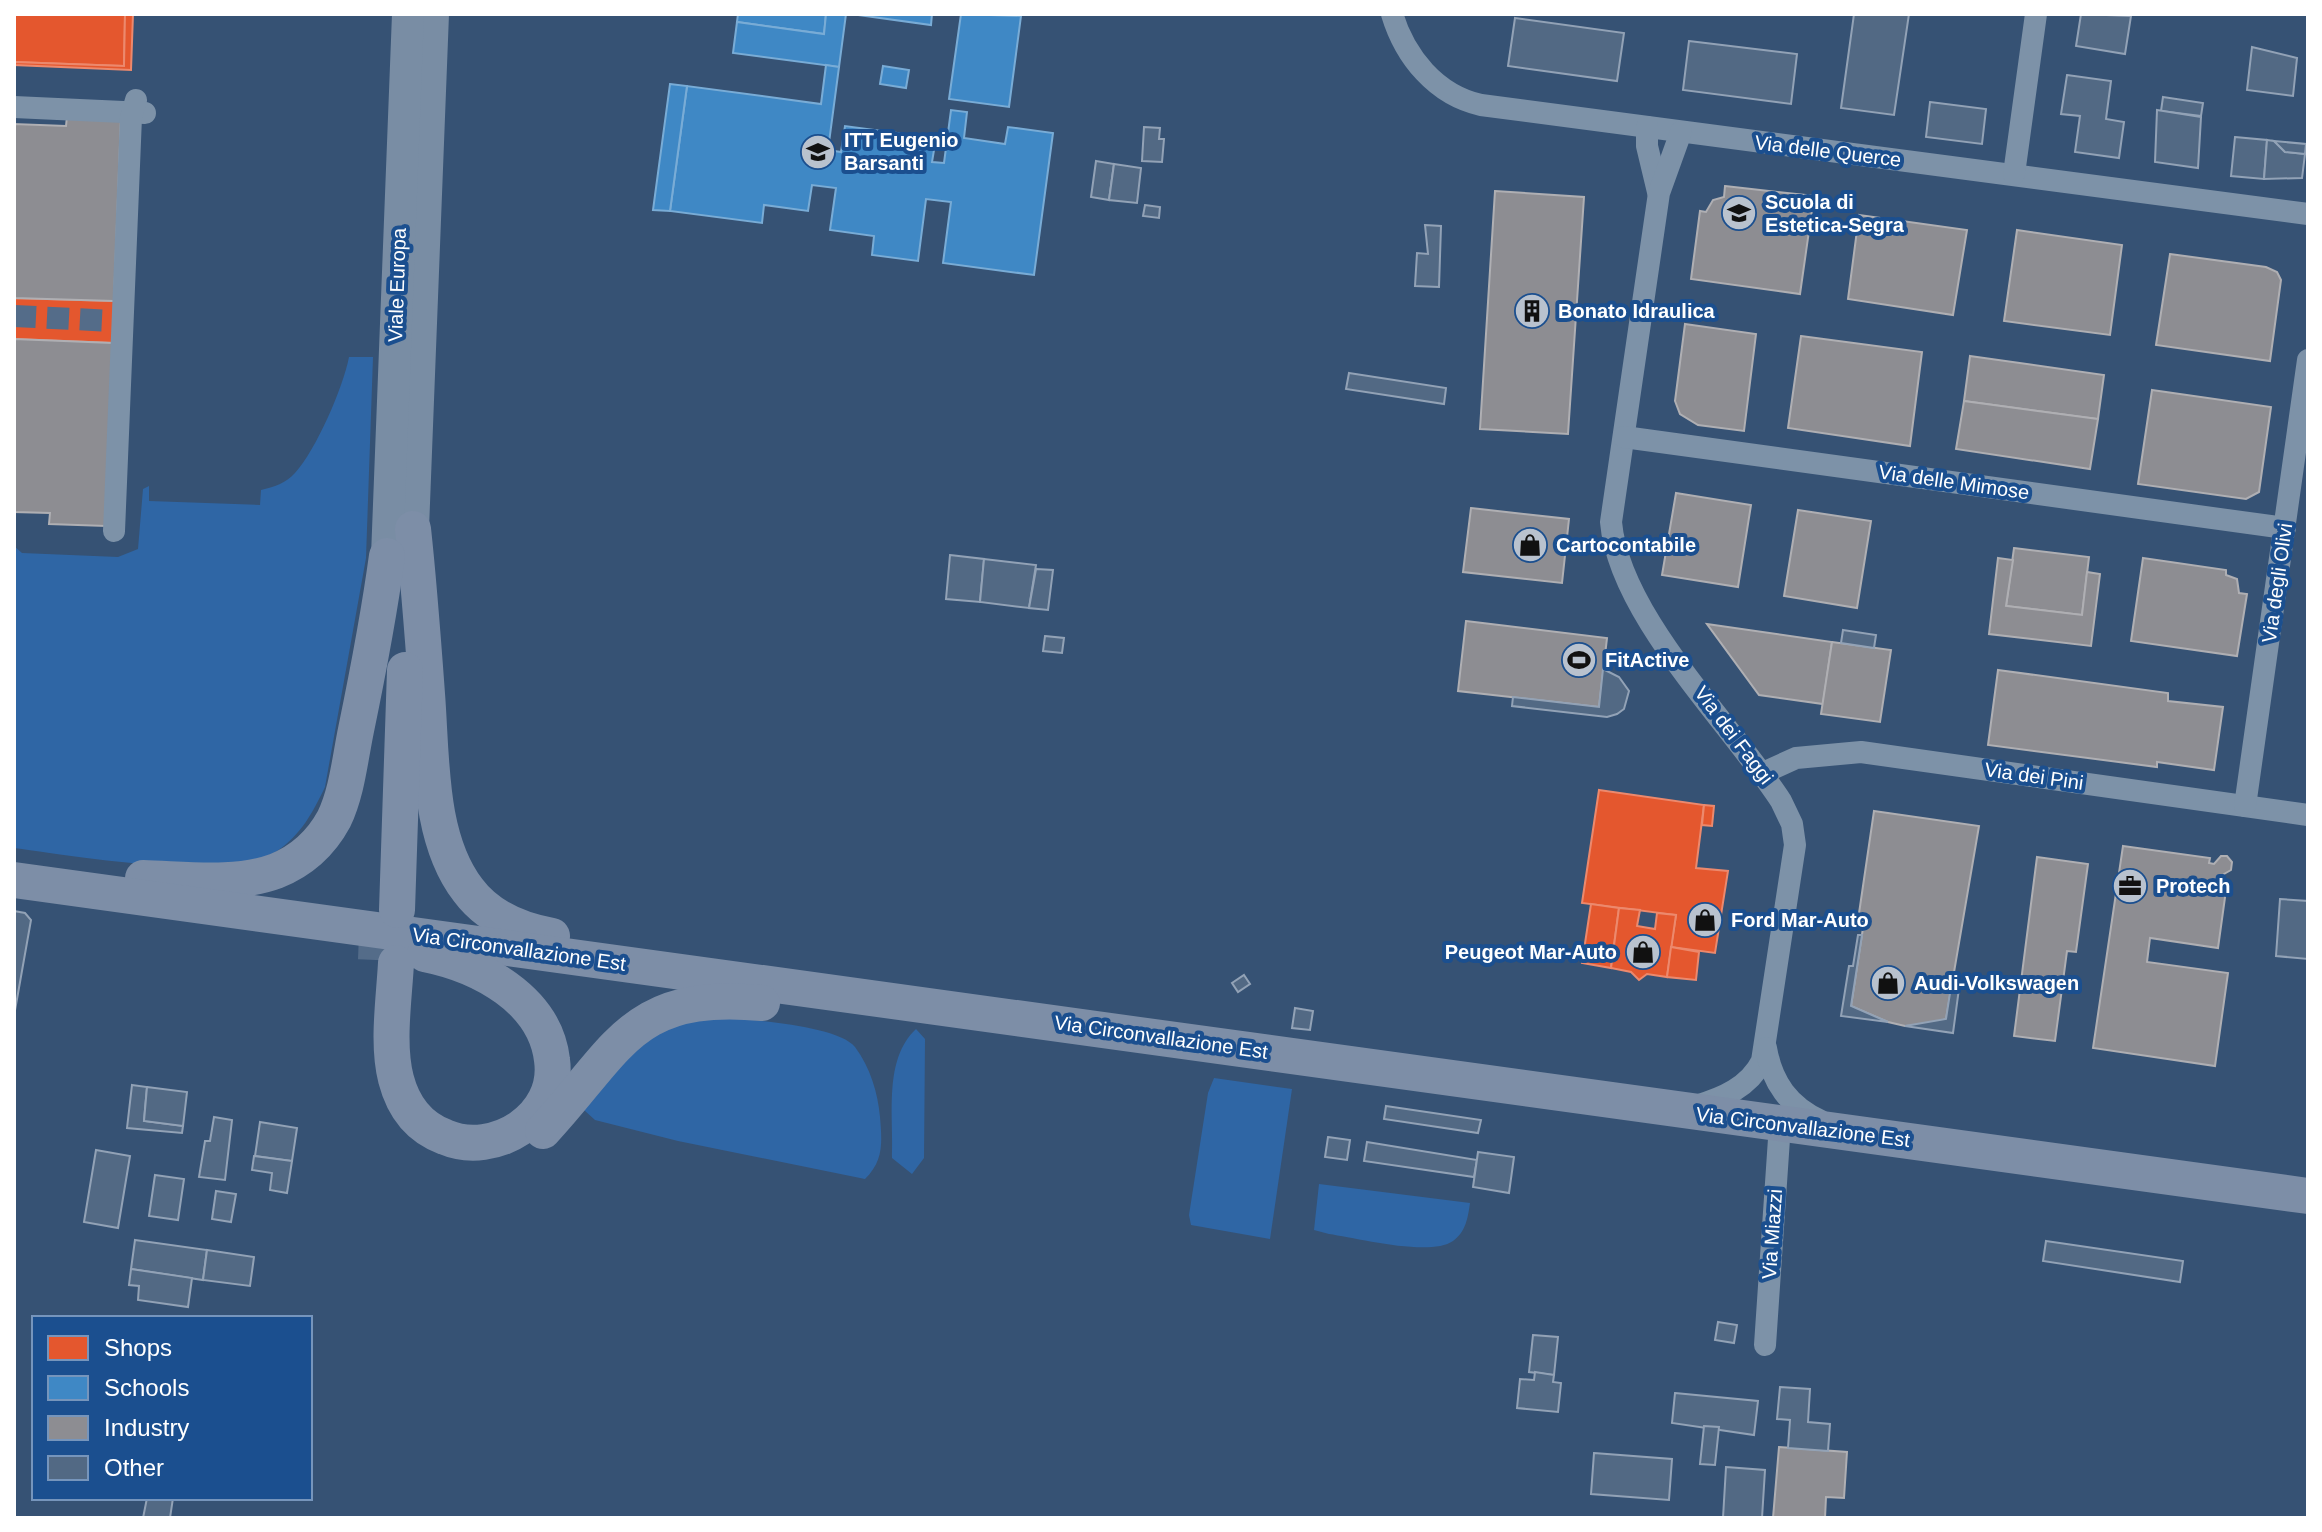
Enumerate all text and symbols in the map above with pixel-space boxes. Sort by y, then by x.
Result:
place label: ITT Eugenio Barsanti [844,129,958,174]
street label: Via delle Querce [1753,131,1903,171]
school or university icon: ITT Eugenio Barsanti [799,133,837,171]
place label: Scuola di Estetica-Segra [1765,191,1905,236]
school or university icon: Scuola di Estetica-Segra [1720,194,1758,232]
street label: Viale Europa [384,227,410,342]
building icon: Bonato Idraulica [1513,292,1551,330]
place label: Bonato Idraulica [1558,300,1716,322]
street label: Via delle Mimose [1877,461,2031,503]
street label: Via degli Olivi [2258,522,2296,644]
shop icon: Cartocontabile [1511,526,1549,564]
place label: Cartocontabile [1556,534,1696,556]
sports icon: FitActive [1560,641,1598,679]
place label: FitActive [1605,649,1689,671]
street label: Via dei Faggi [1690,682,1778,788]
street label: Via dei Pini [1983,758,2085,794]
office icon: Protech [2111,867,2149,905]
place label: Protech [2156,875,2230,897]
shop icon: Ford Mar-Auto [1686,901,1724,939]
place label: Ford Mar-Auto [1731,909,1869,931]
street label: Via Circonvallazione Est [411,923,628,975]
shop icon: Peugeot Mar-Auto [1624,933,1662,971]
place label: Peugeot Mar-Auto [1445,941,1617,963]
shop icon: Audi-Volkswagen [1869,964,1907,1002]
place label: Audi-Volkswagen [1914,972,2079,994]
street label: Via Circonvallazione Est [1053,1011,1270,1063]
street label: Via Circonvallazione Est [1695,1103,1912,1151]
street label: Via Miazzi [1758,1188,1786,1280]
legend [32,1316,312,1500]
text: Shops [104,1334,172,1361]
text: Schools [104,1374,189,1401]
text: Industry [104,1414,189,1441]
text: Other [104,1454,164,1481]

